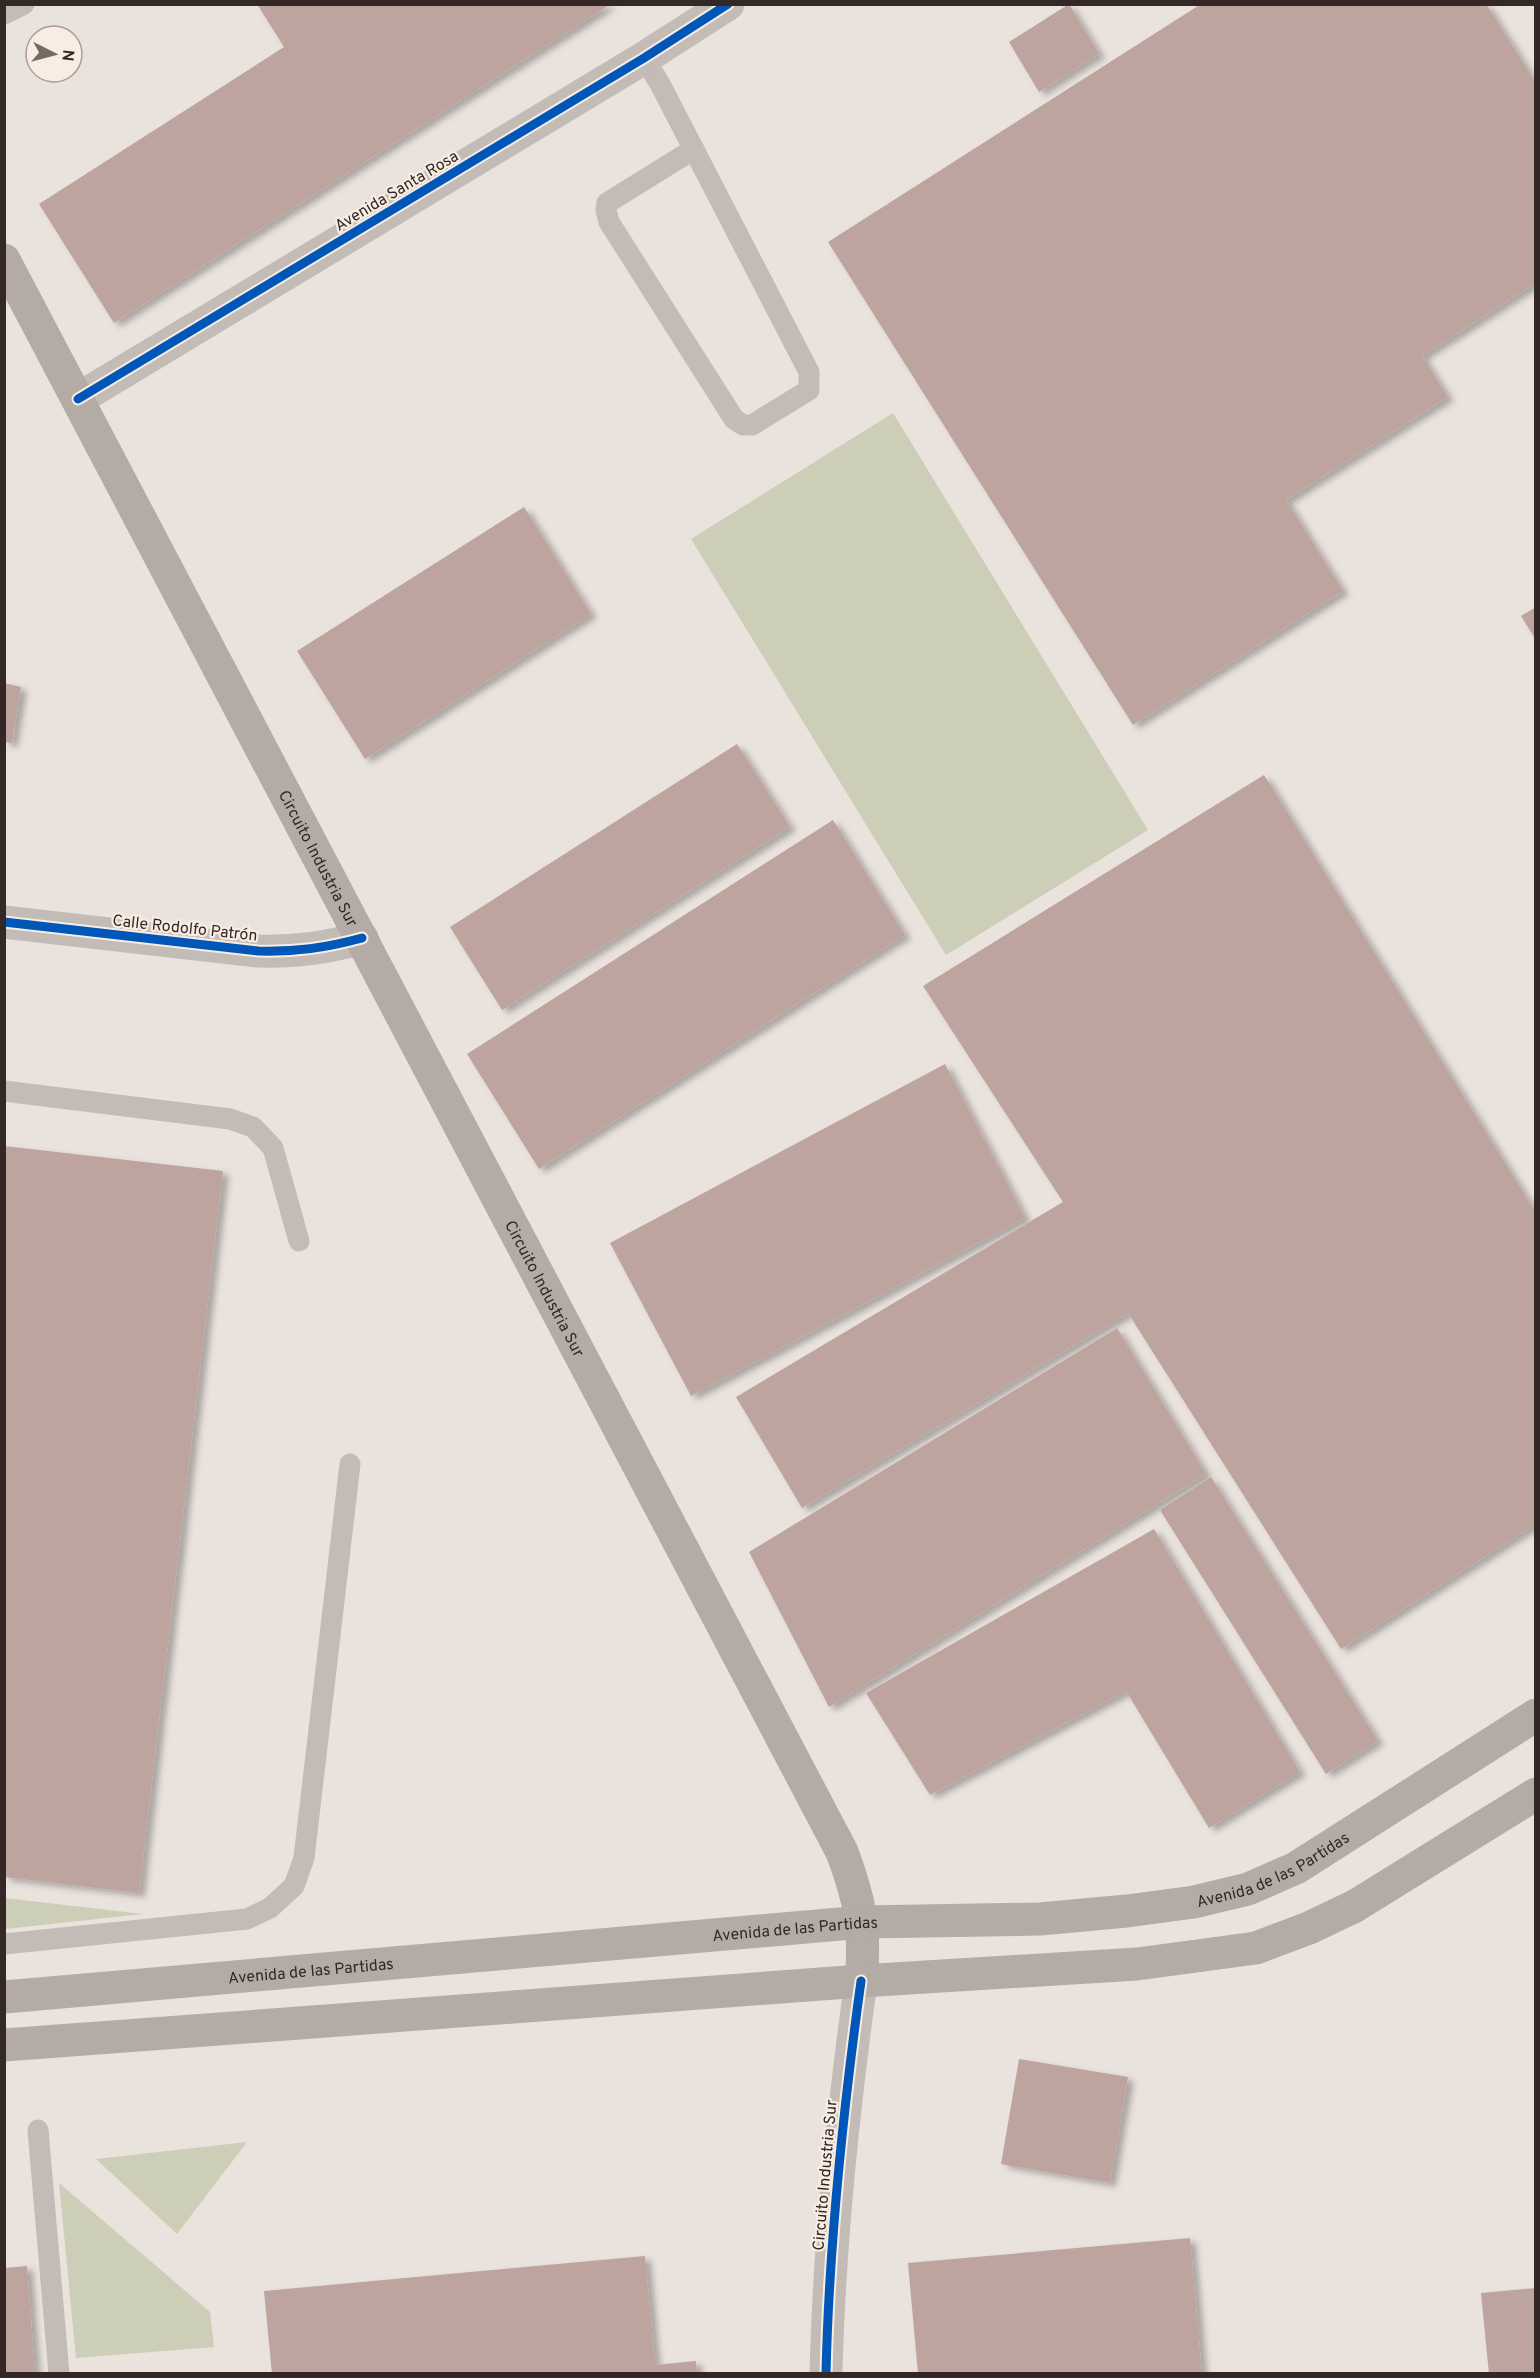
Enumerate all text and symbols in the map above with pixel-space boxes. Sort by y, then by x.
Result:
north arrow [24,24,84,84]
text: N [56,49,77,62]
street label: Avenida Santa Rosa [331,147,463,237]
street label: Circuito Industria Sur [273,787,361,931]
street label: Calle Rodolfo Patrón [111,911,258,947]
street label: Circuito Industria Sur [499,1217,588,1361]
street label: Avenida de las Partidas [1195,1829,1354,1913]
street label: Avenida de las Partidas [712,1914,878,1947]
street label: Avenida de las Partidas [227,1955,395,1989]
street label: Circuito Industria Sur [809,2099,843,2252]

